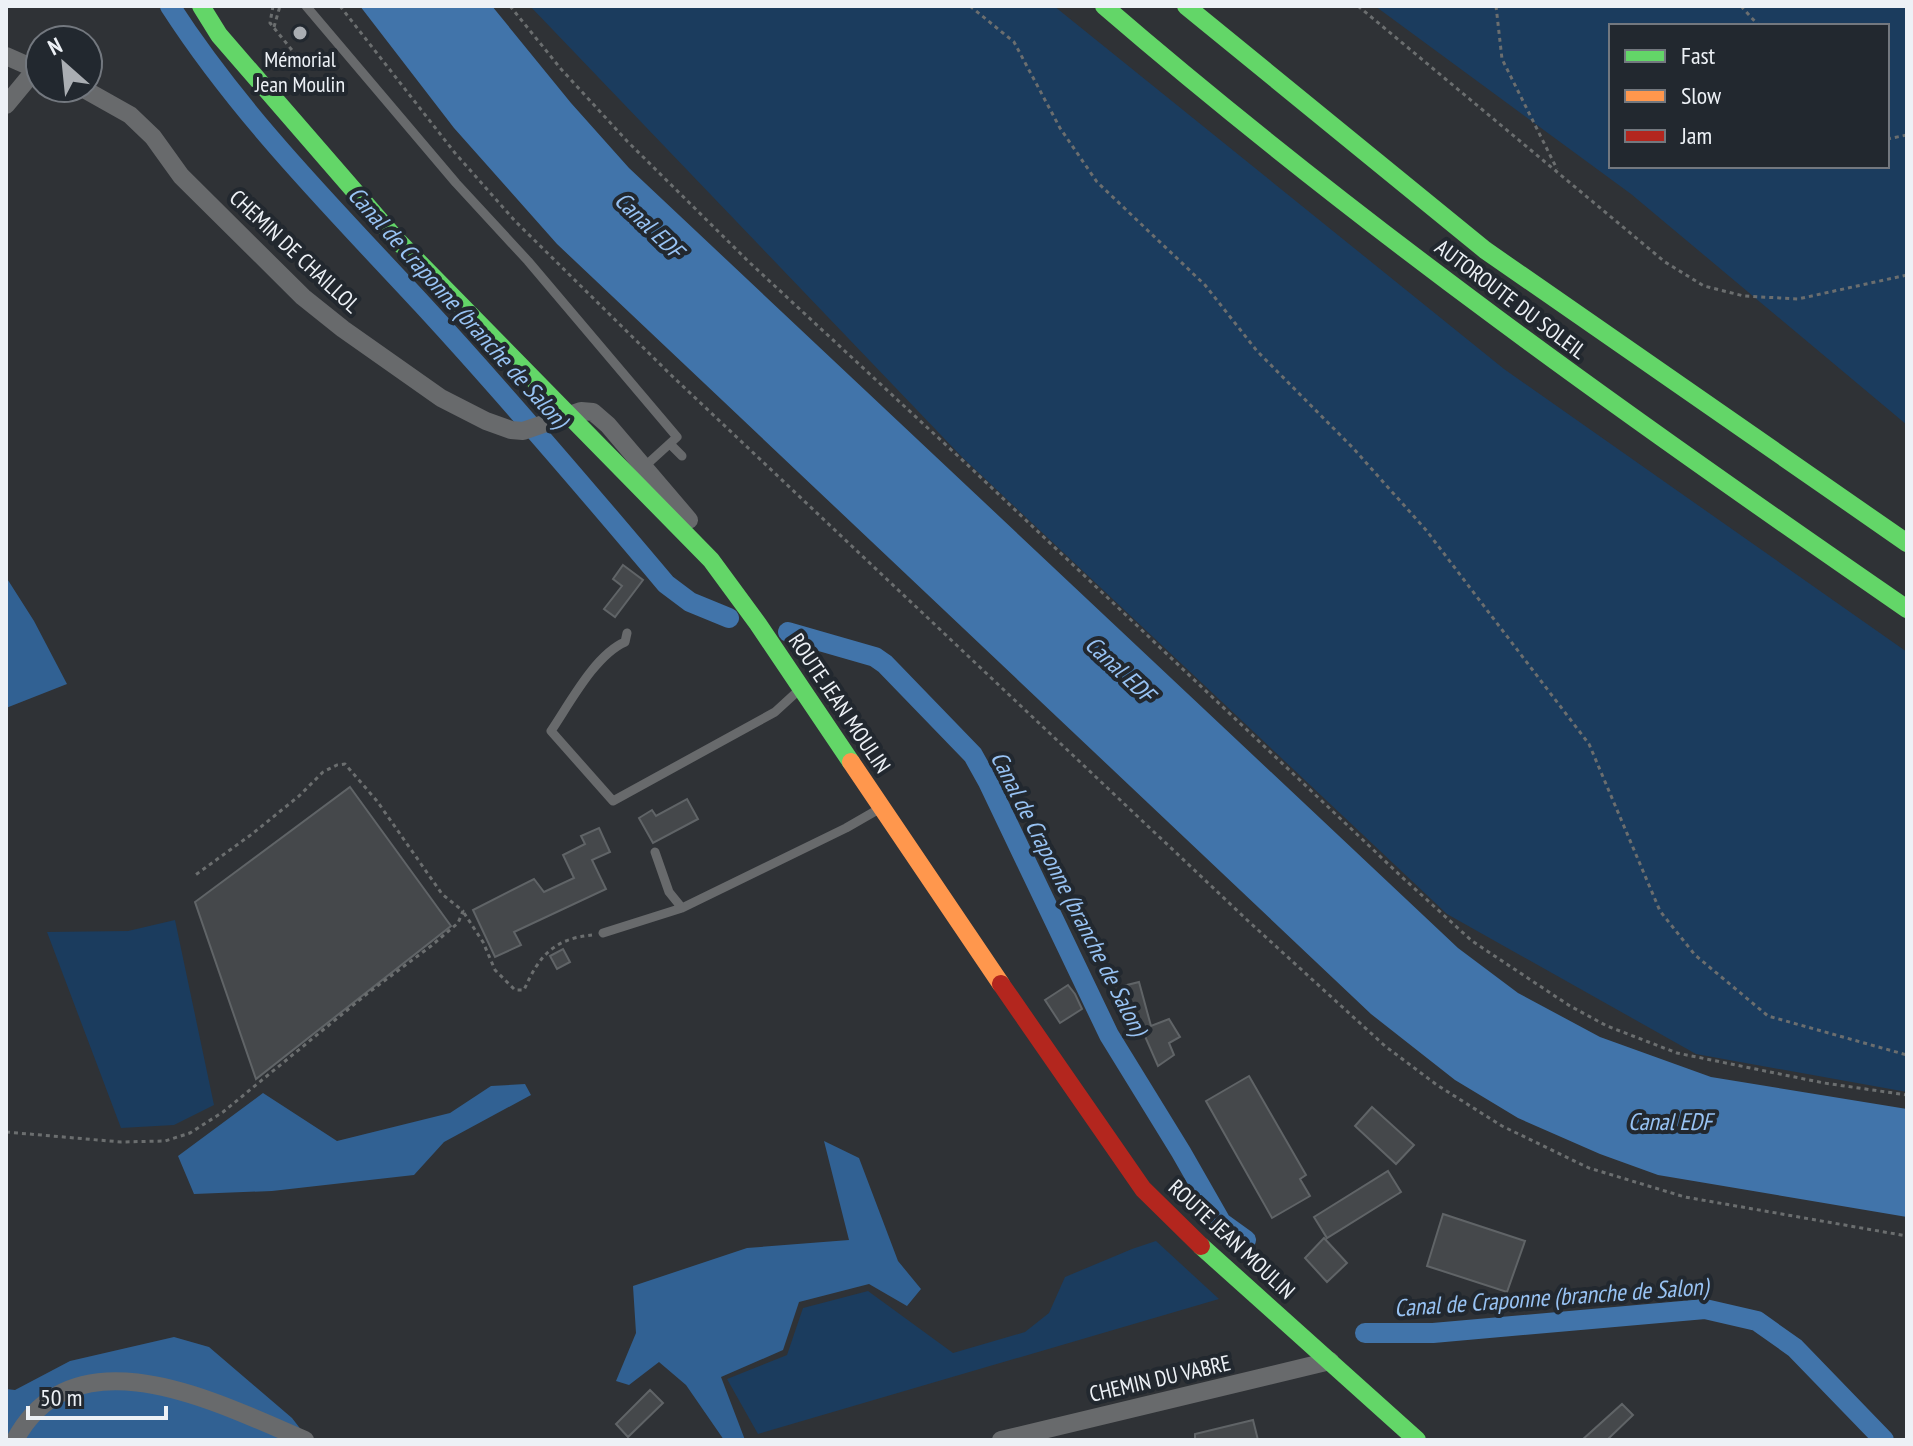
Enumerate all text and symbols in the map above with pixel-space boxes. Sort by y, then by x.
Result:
north arrow [24,24,104,104]
marker: Mémorial Jean Moulin [291,24,309,42]
legend [1609,24,1889,168]
text: N [43,31,67,61]
text: Fast [1681,40,1716,71]
place label: Mémorial Jean Moulin [254,45,345,98]
text: Slow [1681,80,1722,111]
text: Jam [1680,120,1712,151]
water label: Canal de Craponne (branche de Salon) [341,180,576,436]
street label: CHEMIN DE CHAILLOL [224,183,366,319]
water label: Canal EDF [608,185,693,268]
street label: AUTOROUTE DU SOLEIL [1430,233,1592,365]
street label: ROUTE JEAN MOULIN [783,628,897,778]
water label: Canal EDF [1079,629,1164,712]
water label: Canal de Craponne (branche de Salon) [984,746,1155,1042]
water label: Canal EDF [1628,1106,1716,1137]
street label: ROUTE JEAN MOULIN [1163,1173,1301,1305]
water label: Canal de Craponne (branche de Salon) [1393,1270,1711,1323]
street label: CHEMIN DU VABRE [1087,1348,1233,1408]
scale bar [28,1370,166,1420]
text: 50 m [40,1382,82,1413]

